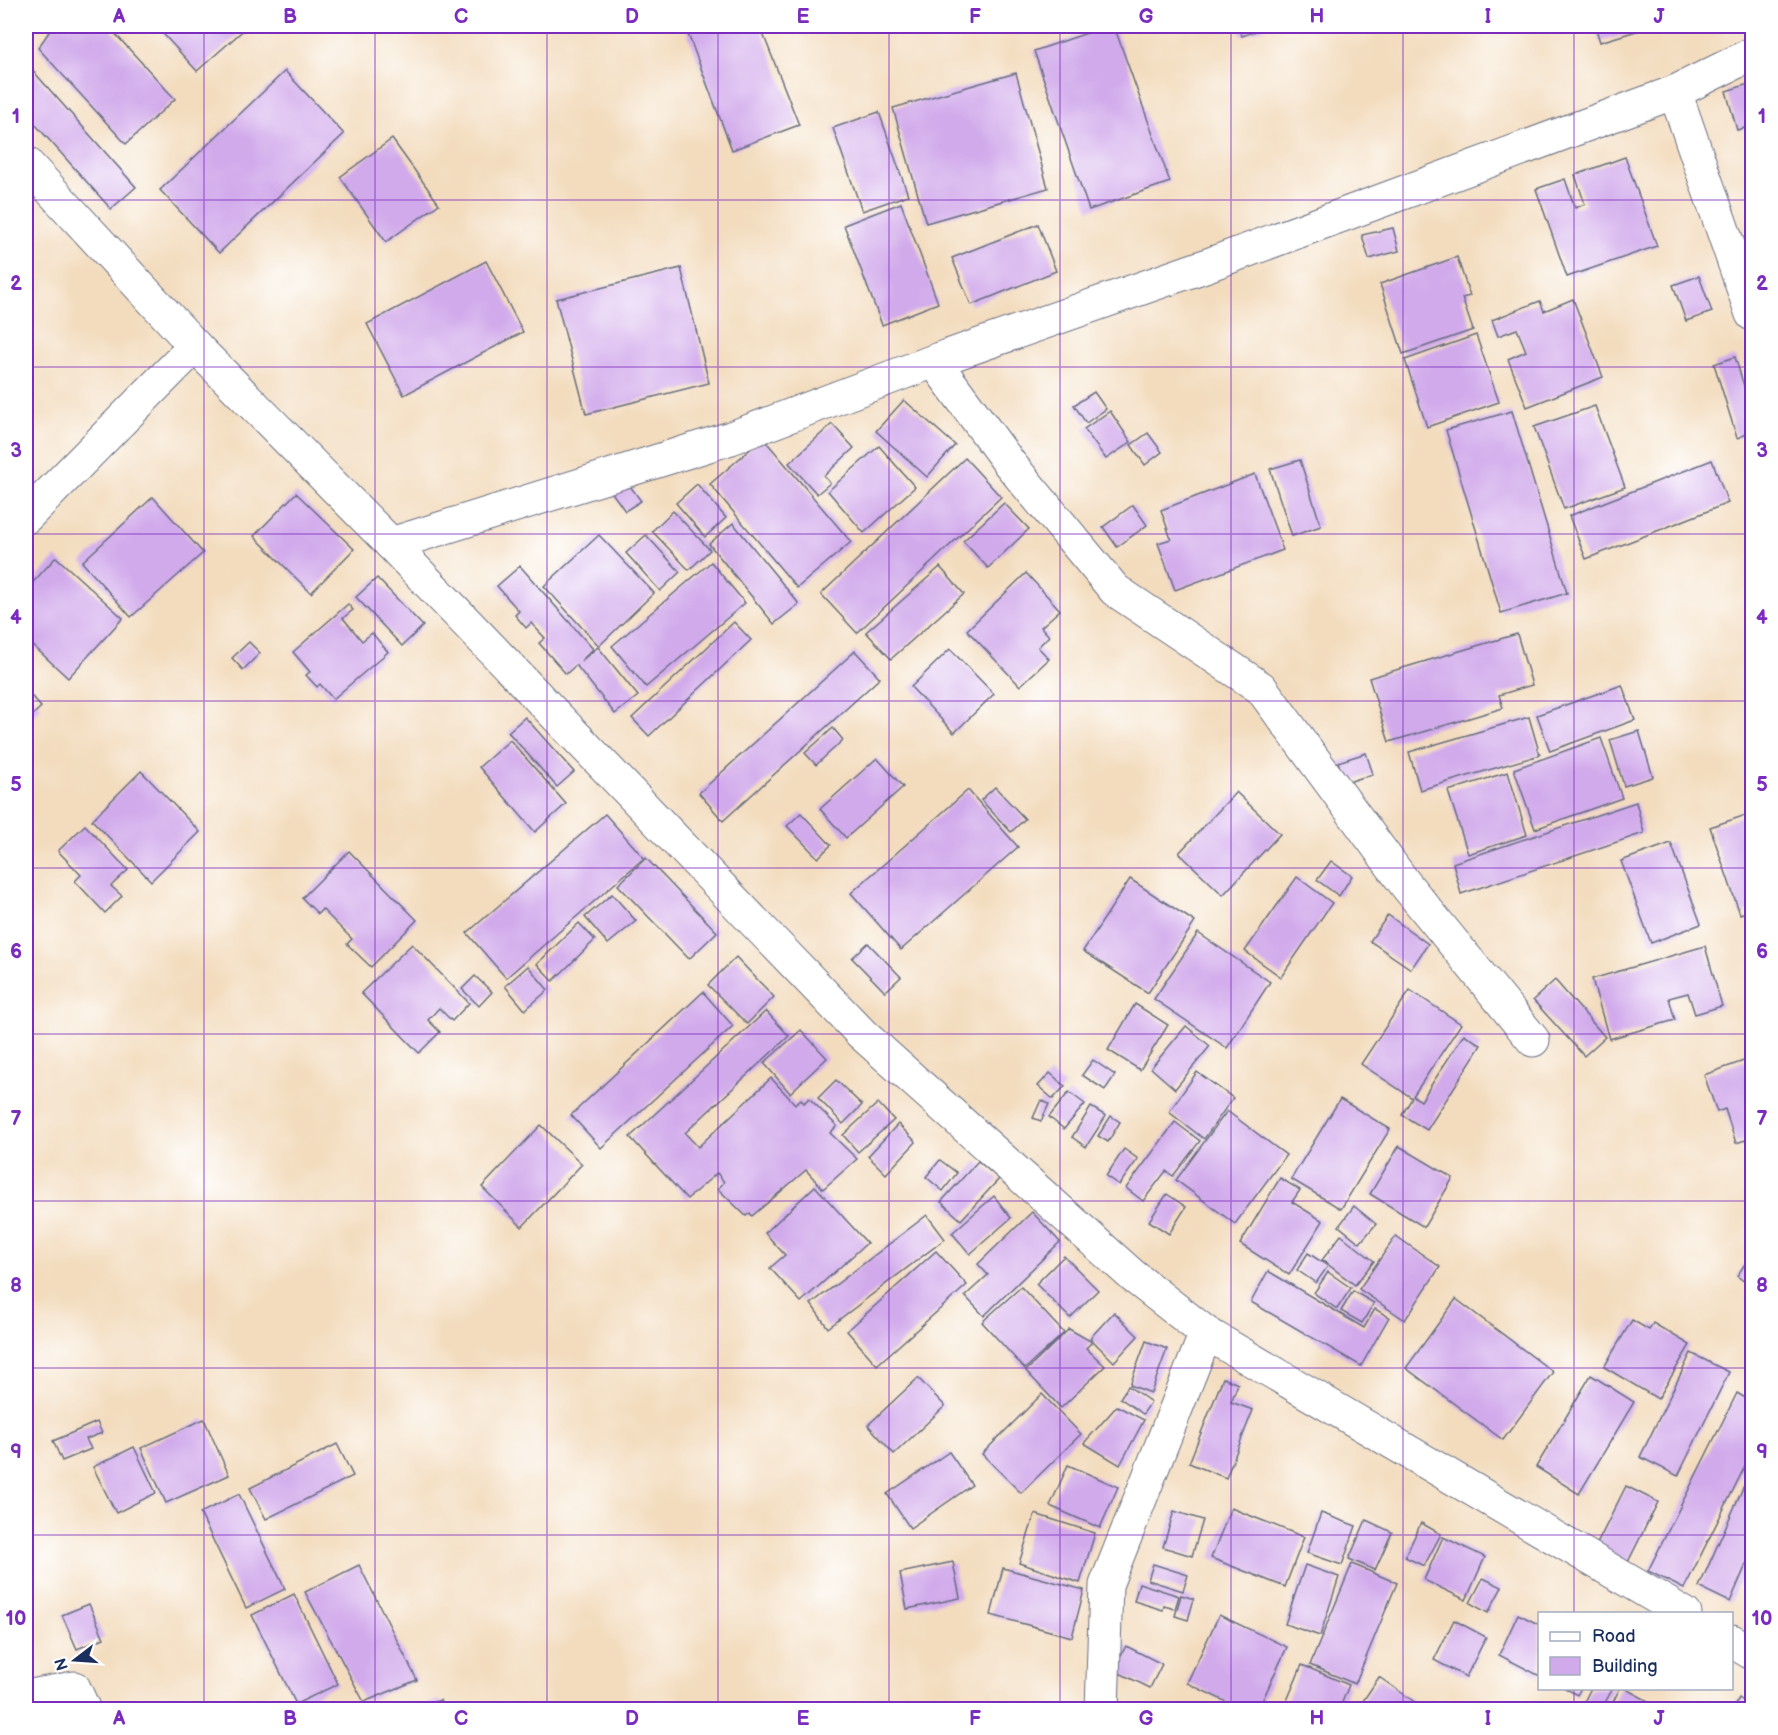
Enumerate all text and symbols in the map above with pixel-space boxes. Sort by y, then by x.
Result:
text: A [112,5,126,29]
text: B [283,5,297,29]
text: C [454,5,468,29]
text: D [625,5,639,29]
text: E [797,5,810,29]
text: F [969,5,981,29]
text: G [1139,5,1154,29]
text: H [1310,5,1324,29]
text: I [1485,5,1491,29]
text: J [1654,5,1666,29]
text: 1 [12,105,20,129]
text: 1 [1758,105,1766,129]
text: 2 [10,272,22,296]
text: 2 [1756,272,1768,296]
text: 3 [10,439,22,463]
text: 3 [1756,439,1768,463]
text: 4 [10,606,22,630]
text: 4 [1756,606,1768,630]
text: 5 [10,773,22,797]
text: 5 [1756,773,1768,797]
text: 6 [10,940,22,964]
text: 6 [1756,940,1768,964]
text: 7 [10,1107,22,1131]
text: 7 [1756,1107,1768,1131]
text: 8 [10,1274,22,1298]
text: 8 [1756,1274,1768,1298]
text: 9 [10,1440,22,1464]
text: 9 [1756,1440,1768,1464]
text: 10 [6,1607,26,1631]
text: 10 [1752,1607,1772,1631]
legend [1538,1612,1733,1690]
text: Road [1592,1626,1636,1647]
north arrow [45,1630,105,1690]
text: N [51,1655,73,1672]
text: Building [1592,1656,1658,1677]
text: A [112,1707,126,1731]
text: B [283,1707,297,1731]
text: C [454,1707,468,1731]
text: D [625,1707,639,1731]
text: E [797,1707,810,1731]
text: F [969,1707,981,1731]
text: G [1139,1707,1154,1731]
text: H [1310,1707,1324,1731]
text: I [1485,1707,1491,1731]
text: J [1654,1707,1666,1731]

